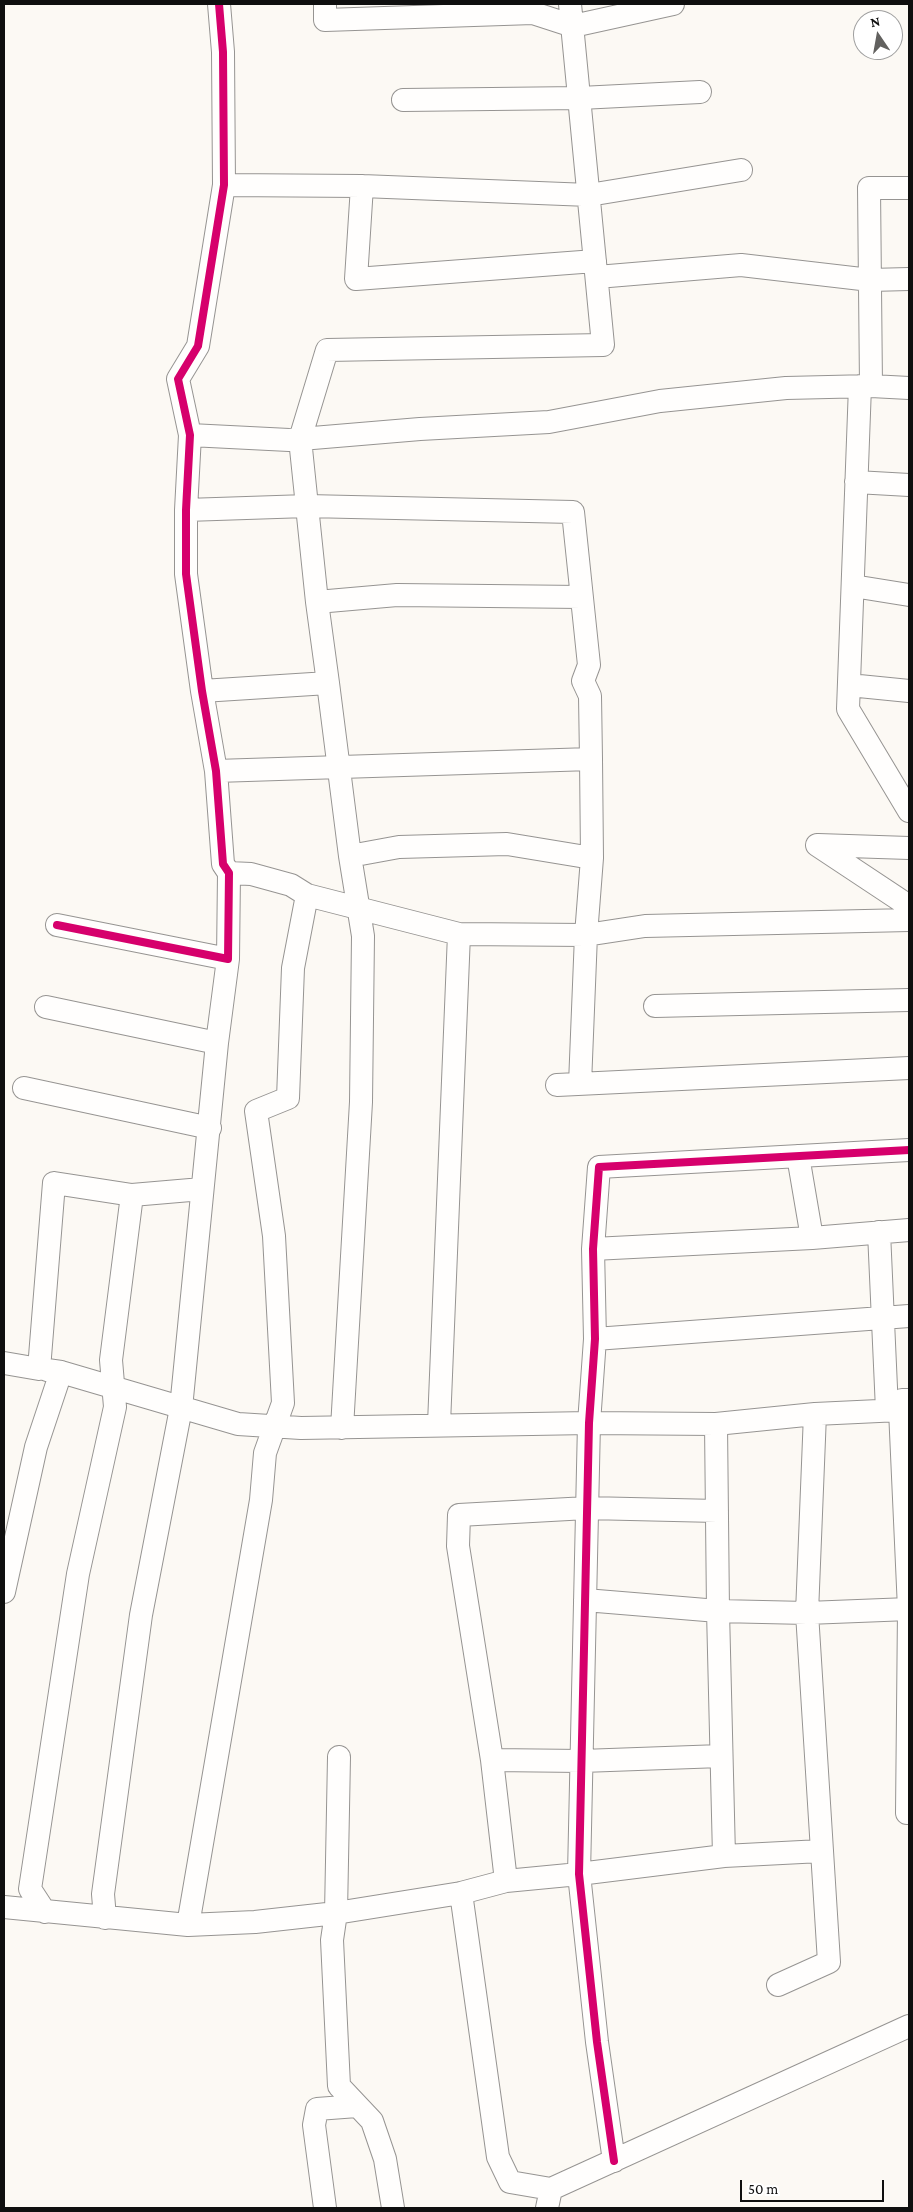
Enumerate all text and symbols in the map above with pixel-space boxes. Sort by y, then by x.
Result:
north arrow [853,10,903,60]
text: N [869,12,881,30]
scale bar [743,2170,887,2202]
text: 50 m [748,2181,778,2197]

